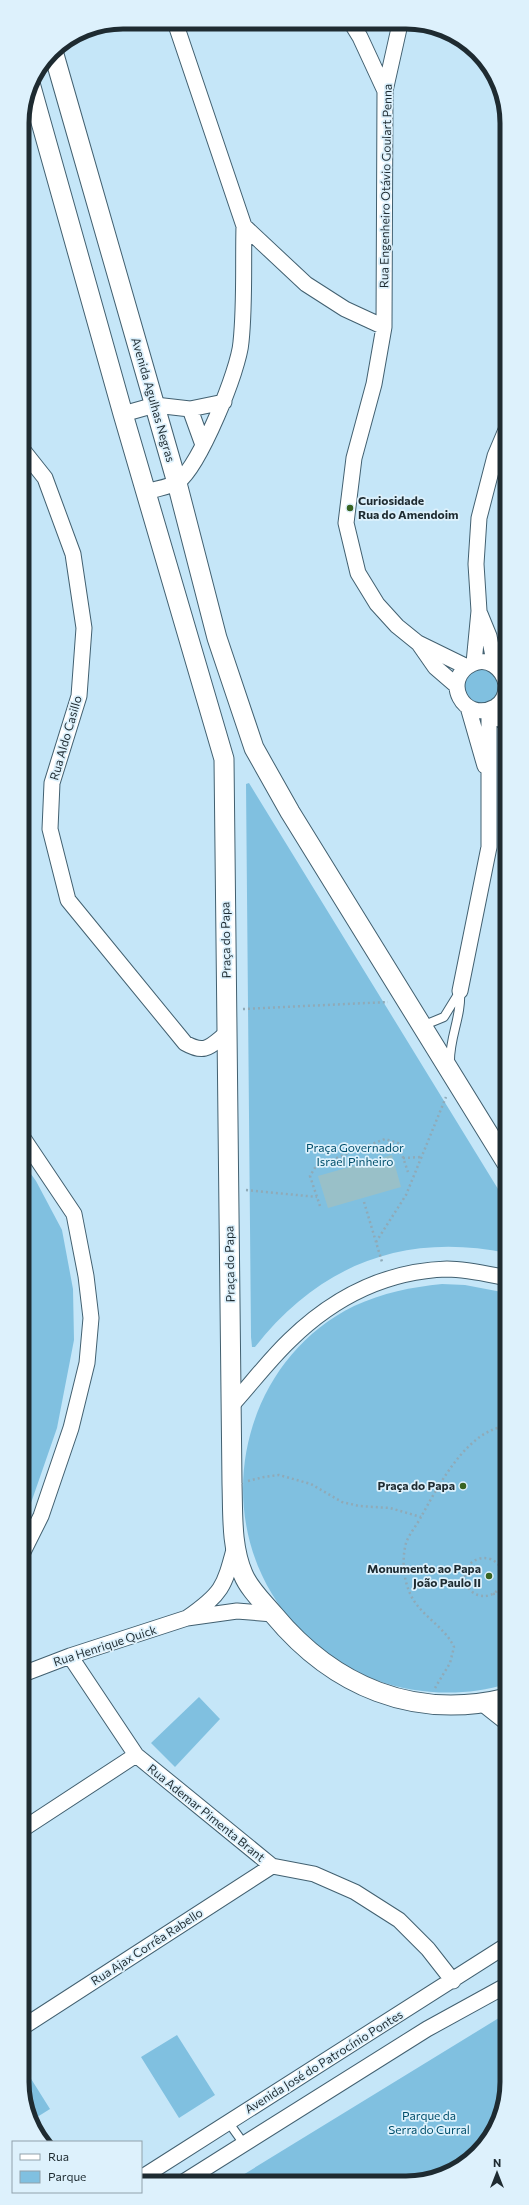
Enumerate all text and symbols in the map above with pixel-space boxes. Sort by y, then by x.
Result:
street label: Rua Engenheiro Otávio Goulart Penna [376,84,394,288]
street label: Avenida Agulhas Negras [129,336,178,464]
place label: Curiosidade Rua do Amendoim [358,493,458,521]
marker: Curiosidade Rua do Amendoim [345,503,355,513]
street label: Rua Aldo Casillo [46,694,84,782]
street label: Praça do Papa [217,902,233,978]
park label: Praça Governador Israel Pinheiro [306,1140,404,1168]
street label: Praça do Papa [221,1226,237,1302]
place label: Praça do Papa [378,1478,455,1492]
marker: Praça do Papa [458,1481,468,1491]
place label: Monumento ao Papa João Paulo II [367,1561,481,1590]
marker: Monumento ao Papa João Paulo II [484,1571,494,1581]
street label: Rua Henrique Quick [51,1622,159,1668]
street label: Rua Ademar Pimenta Brant [145,1761,268,1864]
street label: Rua Ajax Corrêa Rabello [88,1905,205,1987]
street label: Avenida José do Patrocínio Pontes [242,2007,406,2117]
park label: Parque da Serra do Curral [388,2108,470,2136]
legend [12,2141,142,2193]
text: Rua [48,2149,69,2163]
north arrow [477,2153,517,2193]
text: N [493,2156,501,2169]
text: Parque [48,2169,86,2183]

